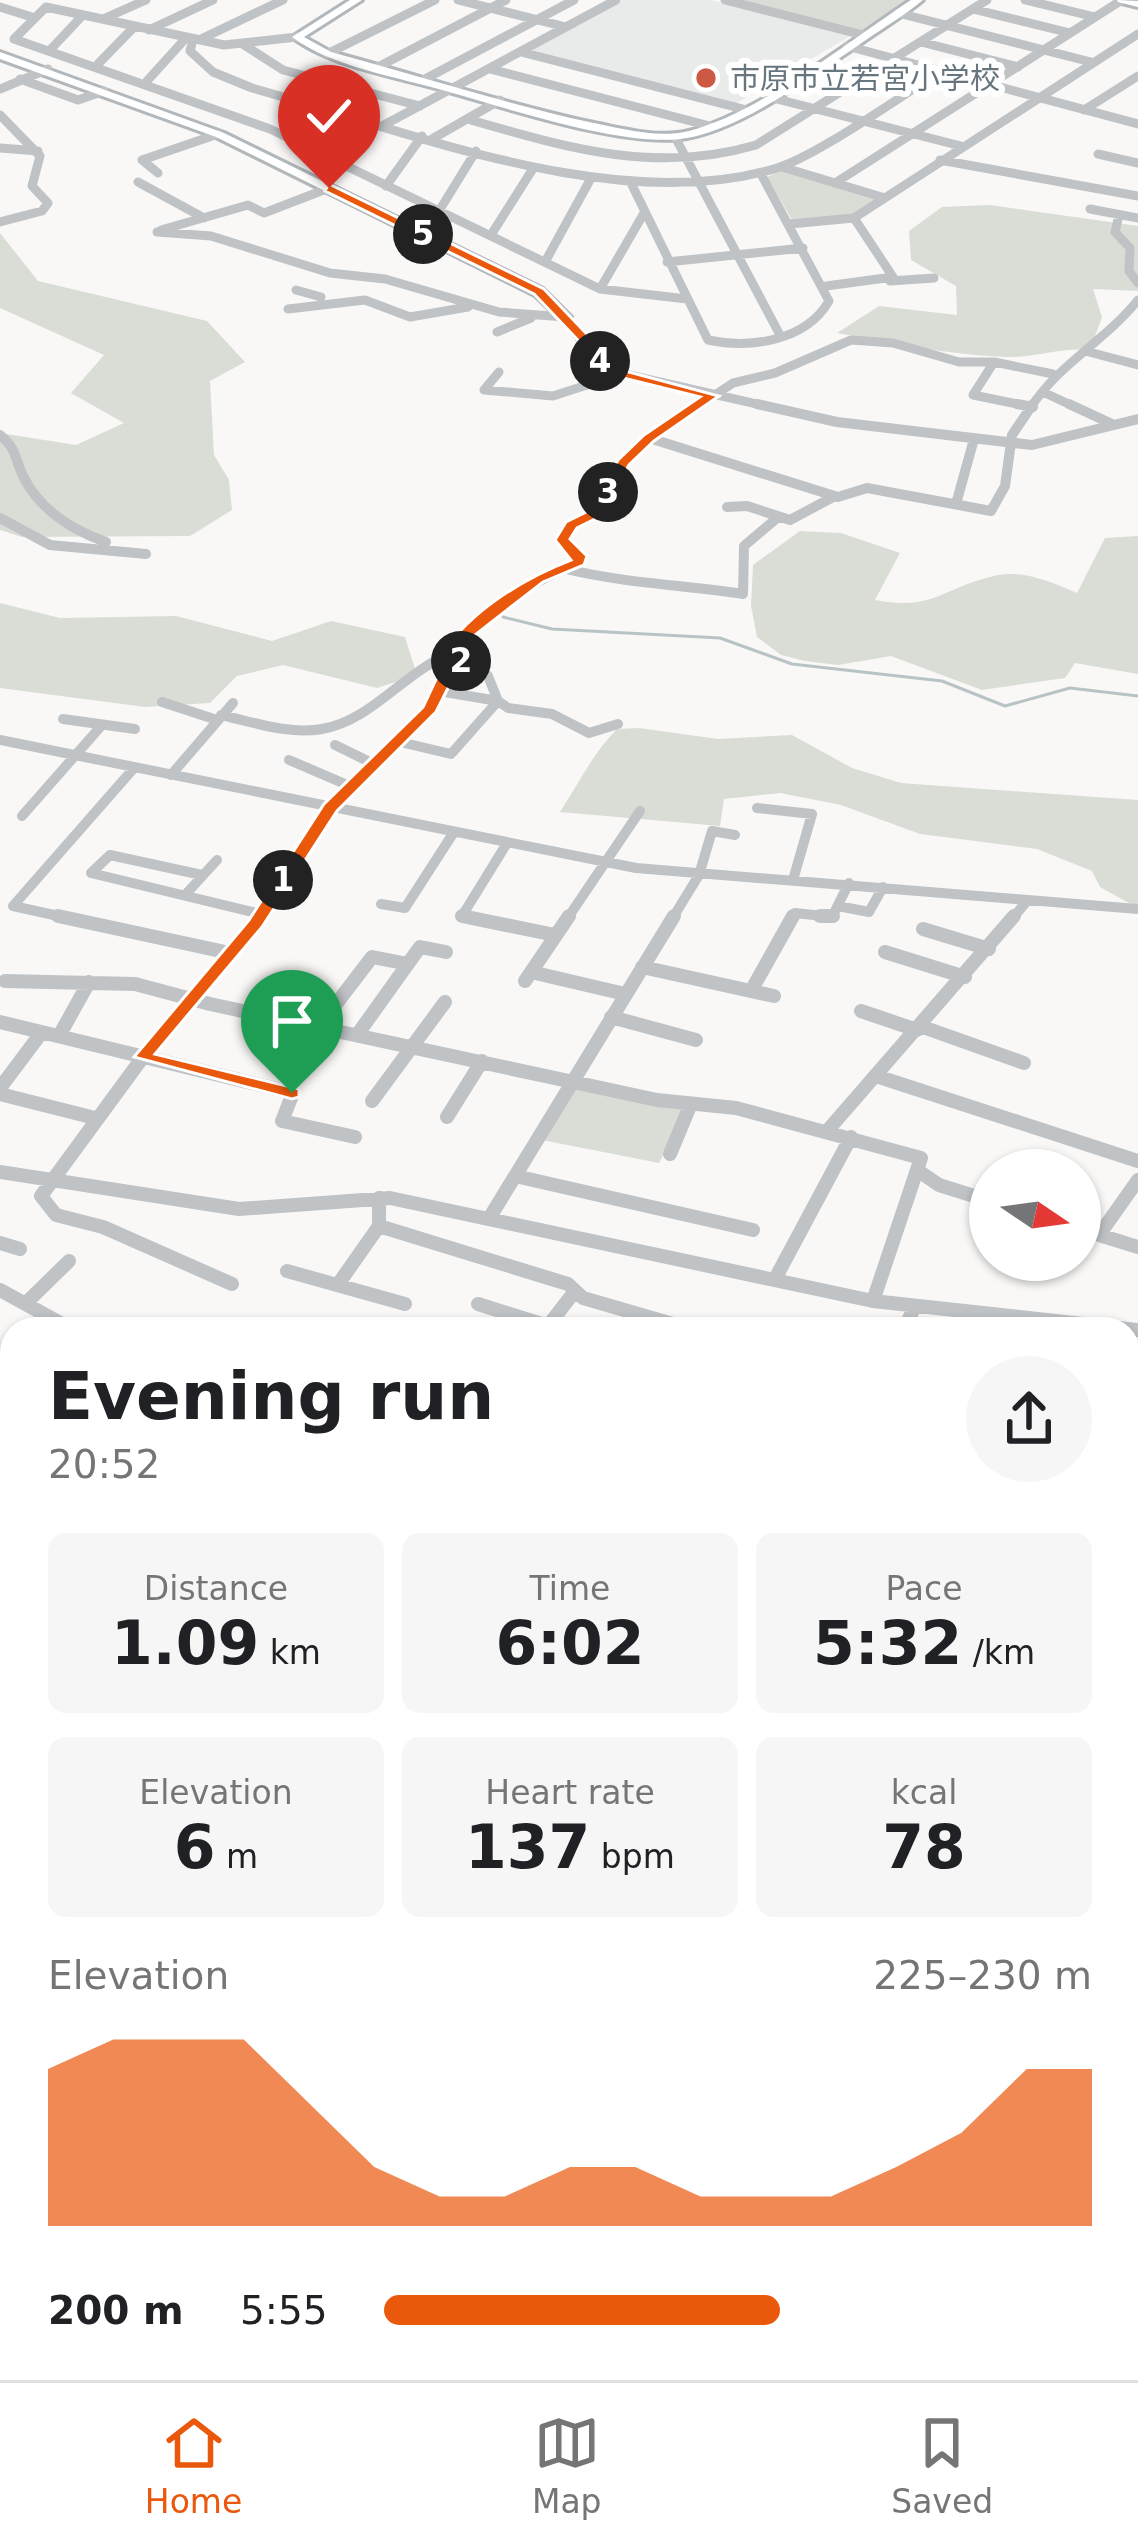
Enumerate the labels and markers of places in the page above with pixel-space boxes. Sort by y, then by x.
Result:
place label: 市原市立若宮小学校 [730,61,1000,96]
pin [278,65,380,188]
marker: 市原市立若宮小学校 [693,65,719,91]
pin: 5 [393,204,453,264]
pin: 4 [570,331,630,391]
pin: 3 [578,462,638,522]
pin: 2 [431,631,491,691]
pin: 1 [253,850,313,910]
pin [241,970,343,1093]

